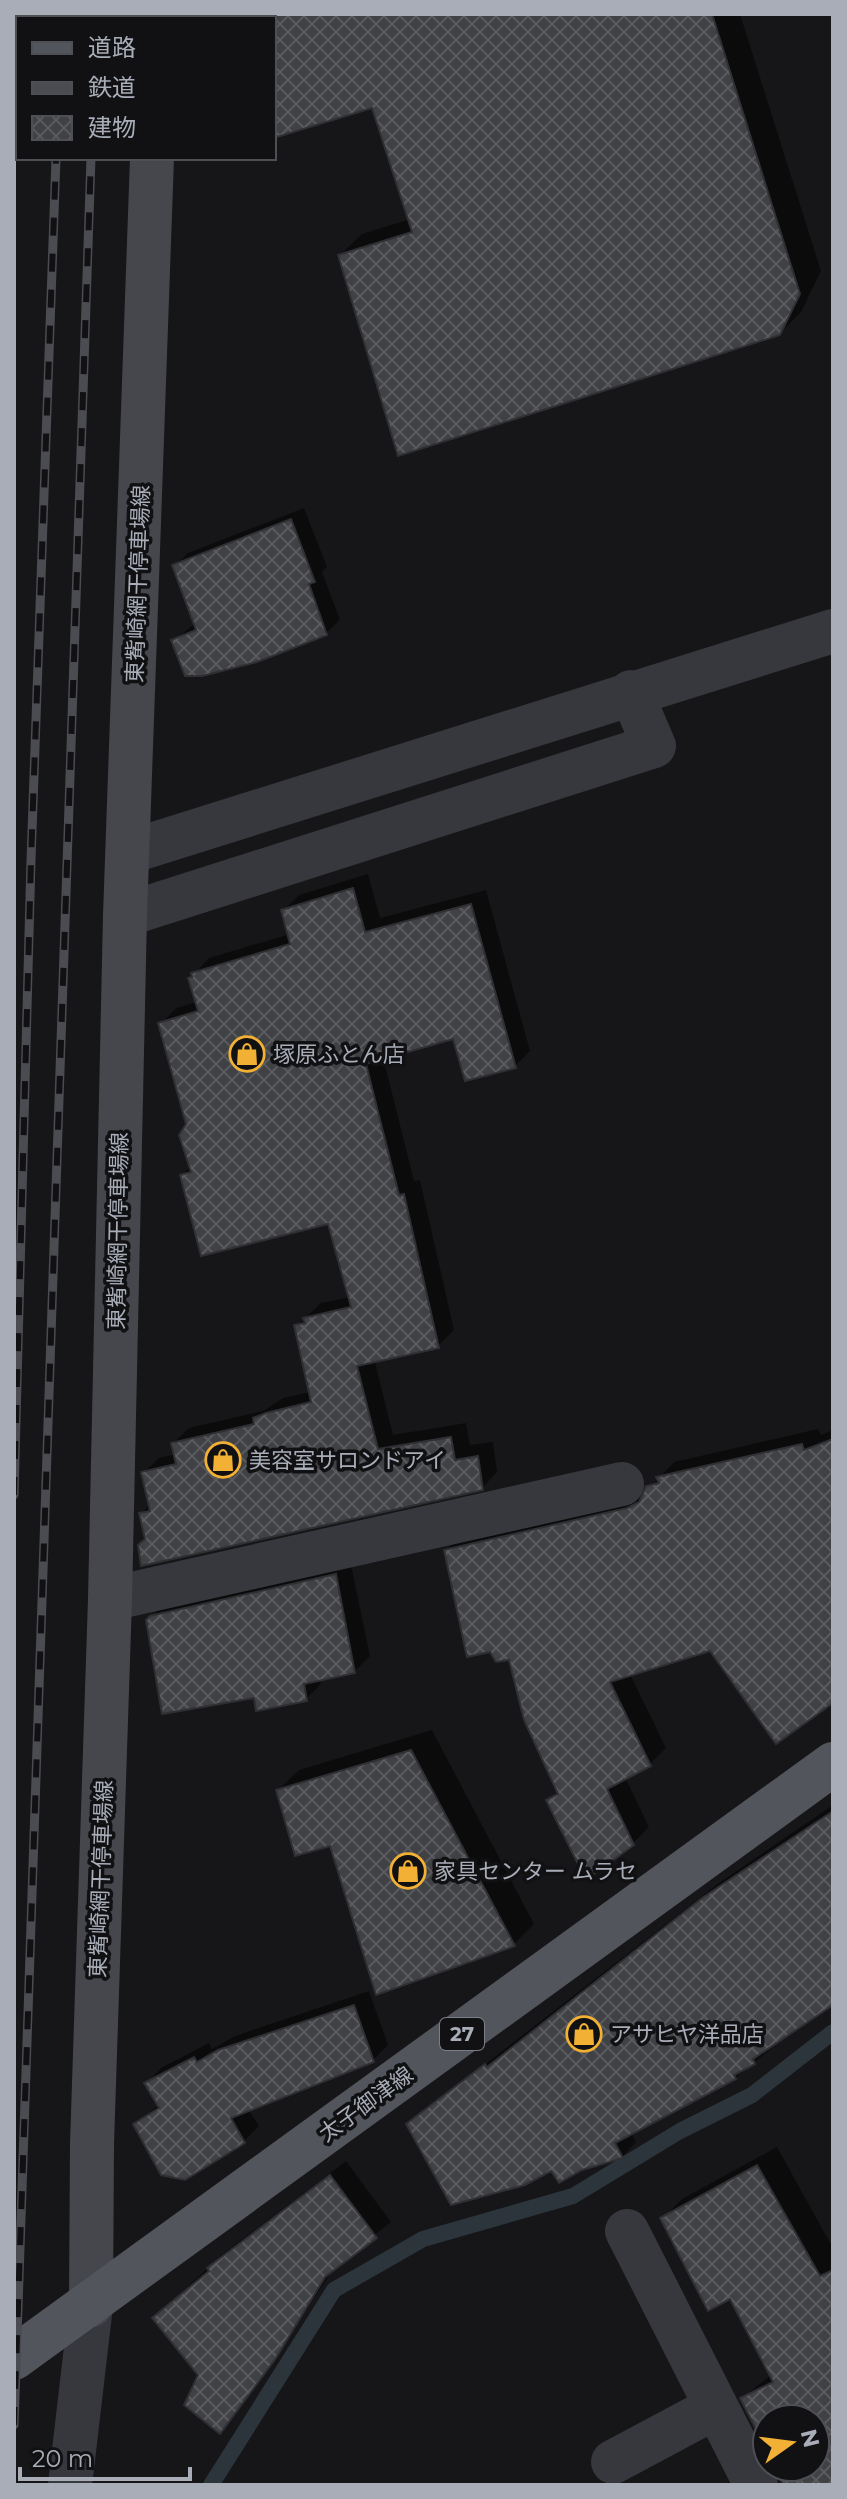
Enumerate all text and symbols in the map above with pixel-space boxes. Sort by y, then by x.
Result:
legend [16,16,276,160]
text: 道路 [88,33,136,62]
text: 鉄道 [88,73,136,102]
text: 建物 [88,113,136,142]
street label: 東觜崎網干停車場線 [121,485,155,683]
shop icon: 塚原ふとん店 [228,1035,266,1073]
place label: 塚原ふとん店 [273,1041,405,1068]
street label: 東觜崎網干停車場線 [103,1132,133,1330]
shop icon: 美容室サロンドアイ [204,1441,242,1479]
place label: 美容室サロンドアイ [249,1447,446,1474]
street label: 東觜崎網干停車場線 [84,1780,118,1978]
shop icon: 家具センター ムラセ [389,1852,427,1890]
place label: 家具センター ムラセ [434,1858,637,1885]
shop icon: アサヒヤ洋品店 [565,2015,603,2053]
road number: 27 [440,2018,484,2050]
place label: アサヒヤ洋品店 [610,2021,764,2048]
street label: 太子御津線 [314,2061,418,2147]
north arrow [751,2403,831,2483]
text: N [795,2426,825,2450]
scale bar [20,2431,190,2481]
text: 20 m [32,2444,93,2473]

